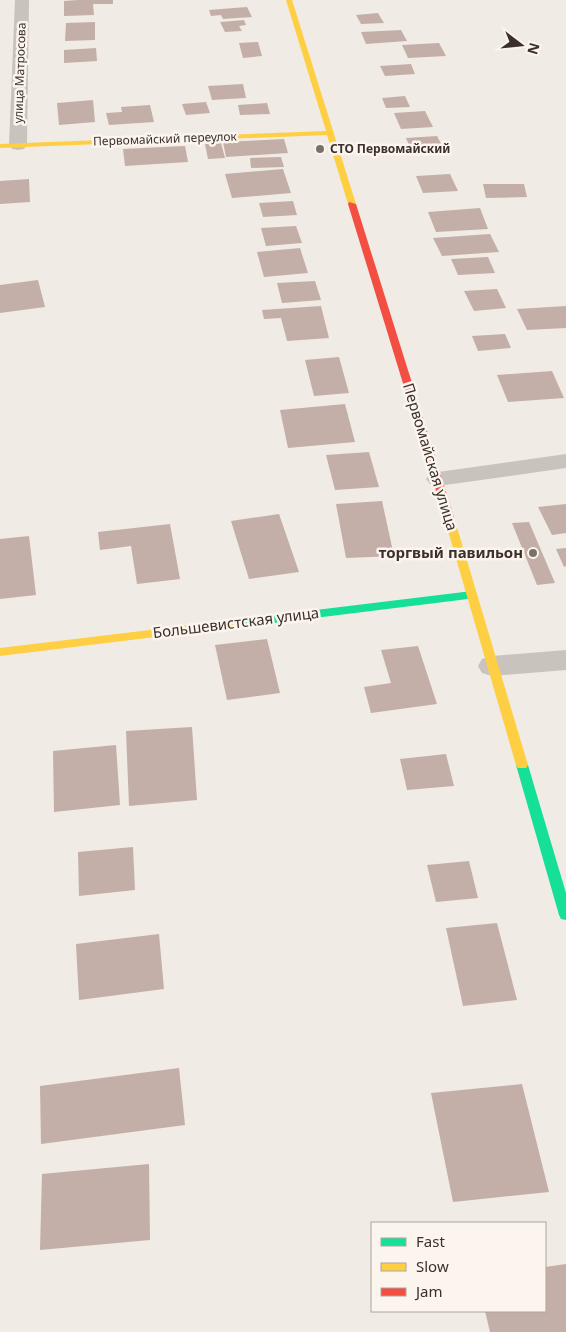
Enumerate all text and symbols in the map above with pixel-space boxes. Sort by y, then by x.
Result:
north arrow [496,20,546,70]
street label: улица Матросова [9,22,30,124]
text: N [523,41,545,57]
street label: Первомайский переулок [93,127,238,150]
place label: СТО Первомайский [330,140,450,157]
marker: СТО Первомайский [314,143,326,155]
street label: Первомайская улица [399,380,463,533]
place label: торгвый павильон [379,542,523,562]
marker: торгвый павильон [527,547,539,559]
street label: Большевистская улица [152,602,320,642]
legend [371,1222,546,1312]
text: Fast [416,1231,445,1251]
text: Slow [416,1256,449,1276]
text: Jam [414,1281,443,1301]

